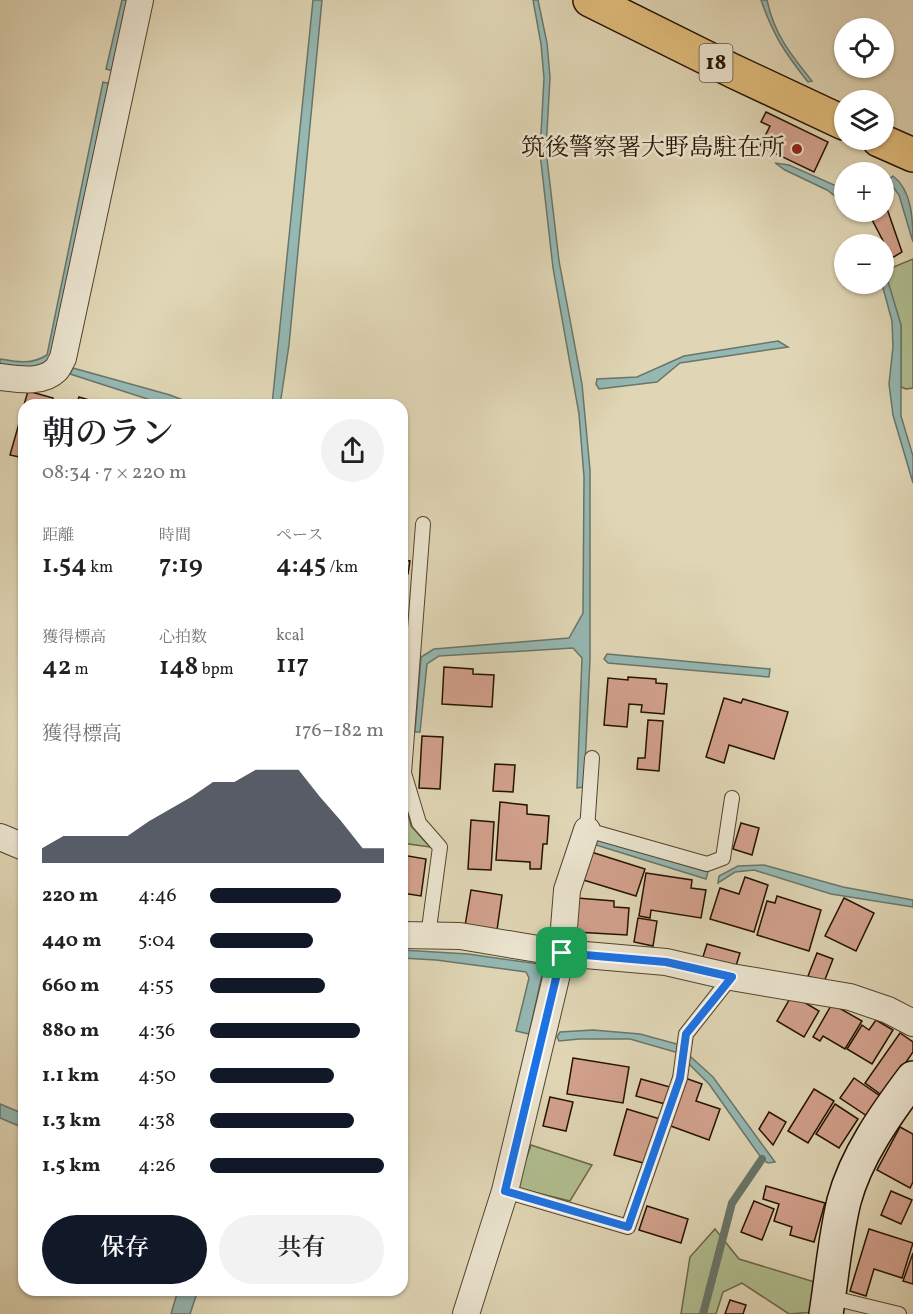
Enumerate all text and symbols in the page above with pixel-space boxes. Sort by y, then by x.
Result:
map controls [834,18,894,294]
button: locate [834,18,894,78]
road number: 18 [700,44,732,82]
button: layers [834,90,894,150]
place label: 筑後警察署大野島駐在所 [521,132,785,166]
marker: 筑後警察署大野島駐在所 [790,142,804,156]
button: + [834,162,894,222]
button: − [834,234,894,294]
text: 朝のラン [42,413,174,459]
button: share [321,419,384,482]
text: 08:34 · 7 × 220 m [42,459,187,487]
text: 距離 [42,525,74,547]
text: 時間 [159,525,191,547]
text: ペース [276,525,323,547]
text: 1.54 [42,547,87,583]
text: 7:19 [159,547,203,583]
text: 4:45 [276,547,326,583]
text: km [87,557,113,579]
text: /km [326,557,358,579]
text: kcal [276,625,304,647]
text: 獲得標高 [42,627,106,649]
text: 心拍数 [159,627,207,649]
text: 117 [276,647,309,683]
text: 42 [42,649,71,685]
text: 148 [159,649,198,685]
text: m [71,659,89,681]
text: bpm [198,659,234,681]
text: 176–182 m [294,717,384,745]
text: 獲得標高 [42,721,122,749]
text: 220 m [42,882,98,910]
text: 4:46 [138,882,177,910]
text: 440 m [42,927,102,955]
text: 5:04 [138,927,176,955]
pin [536,927,587,978]
icon: arrive [545,936,578,969]
text: 660 m [42,972,100,1000]
text: 4:55 [138,972,174,1000]
text: 880 m [42,1017,99,1045]
text: 4:36 [138,1017,175,1045]
text: 1.1 km [42,1062,99,1090]
text: 4:50 [138,1062,176,1090]
text: 1.3 km [42,1107,101,1135]
text: 4:38 [138,1107,175,1135]
text: 1.5 km [42,1152,101,1180]
text: 4:26 [138,1152,176,1180]
button: 保存 [42,1215,207,1284]
button: 共有 [219,1215,384,1284]

